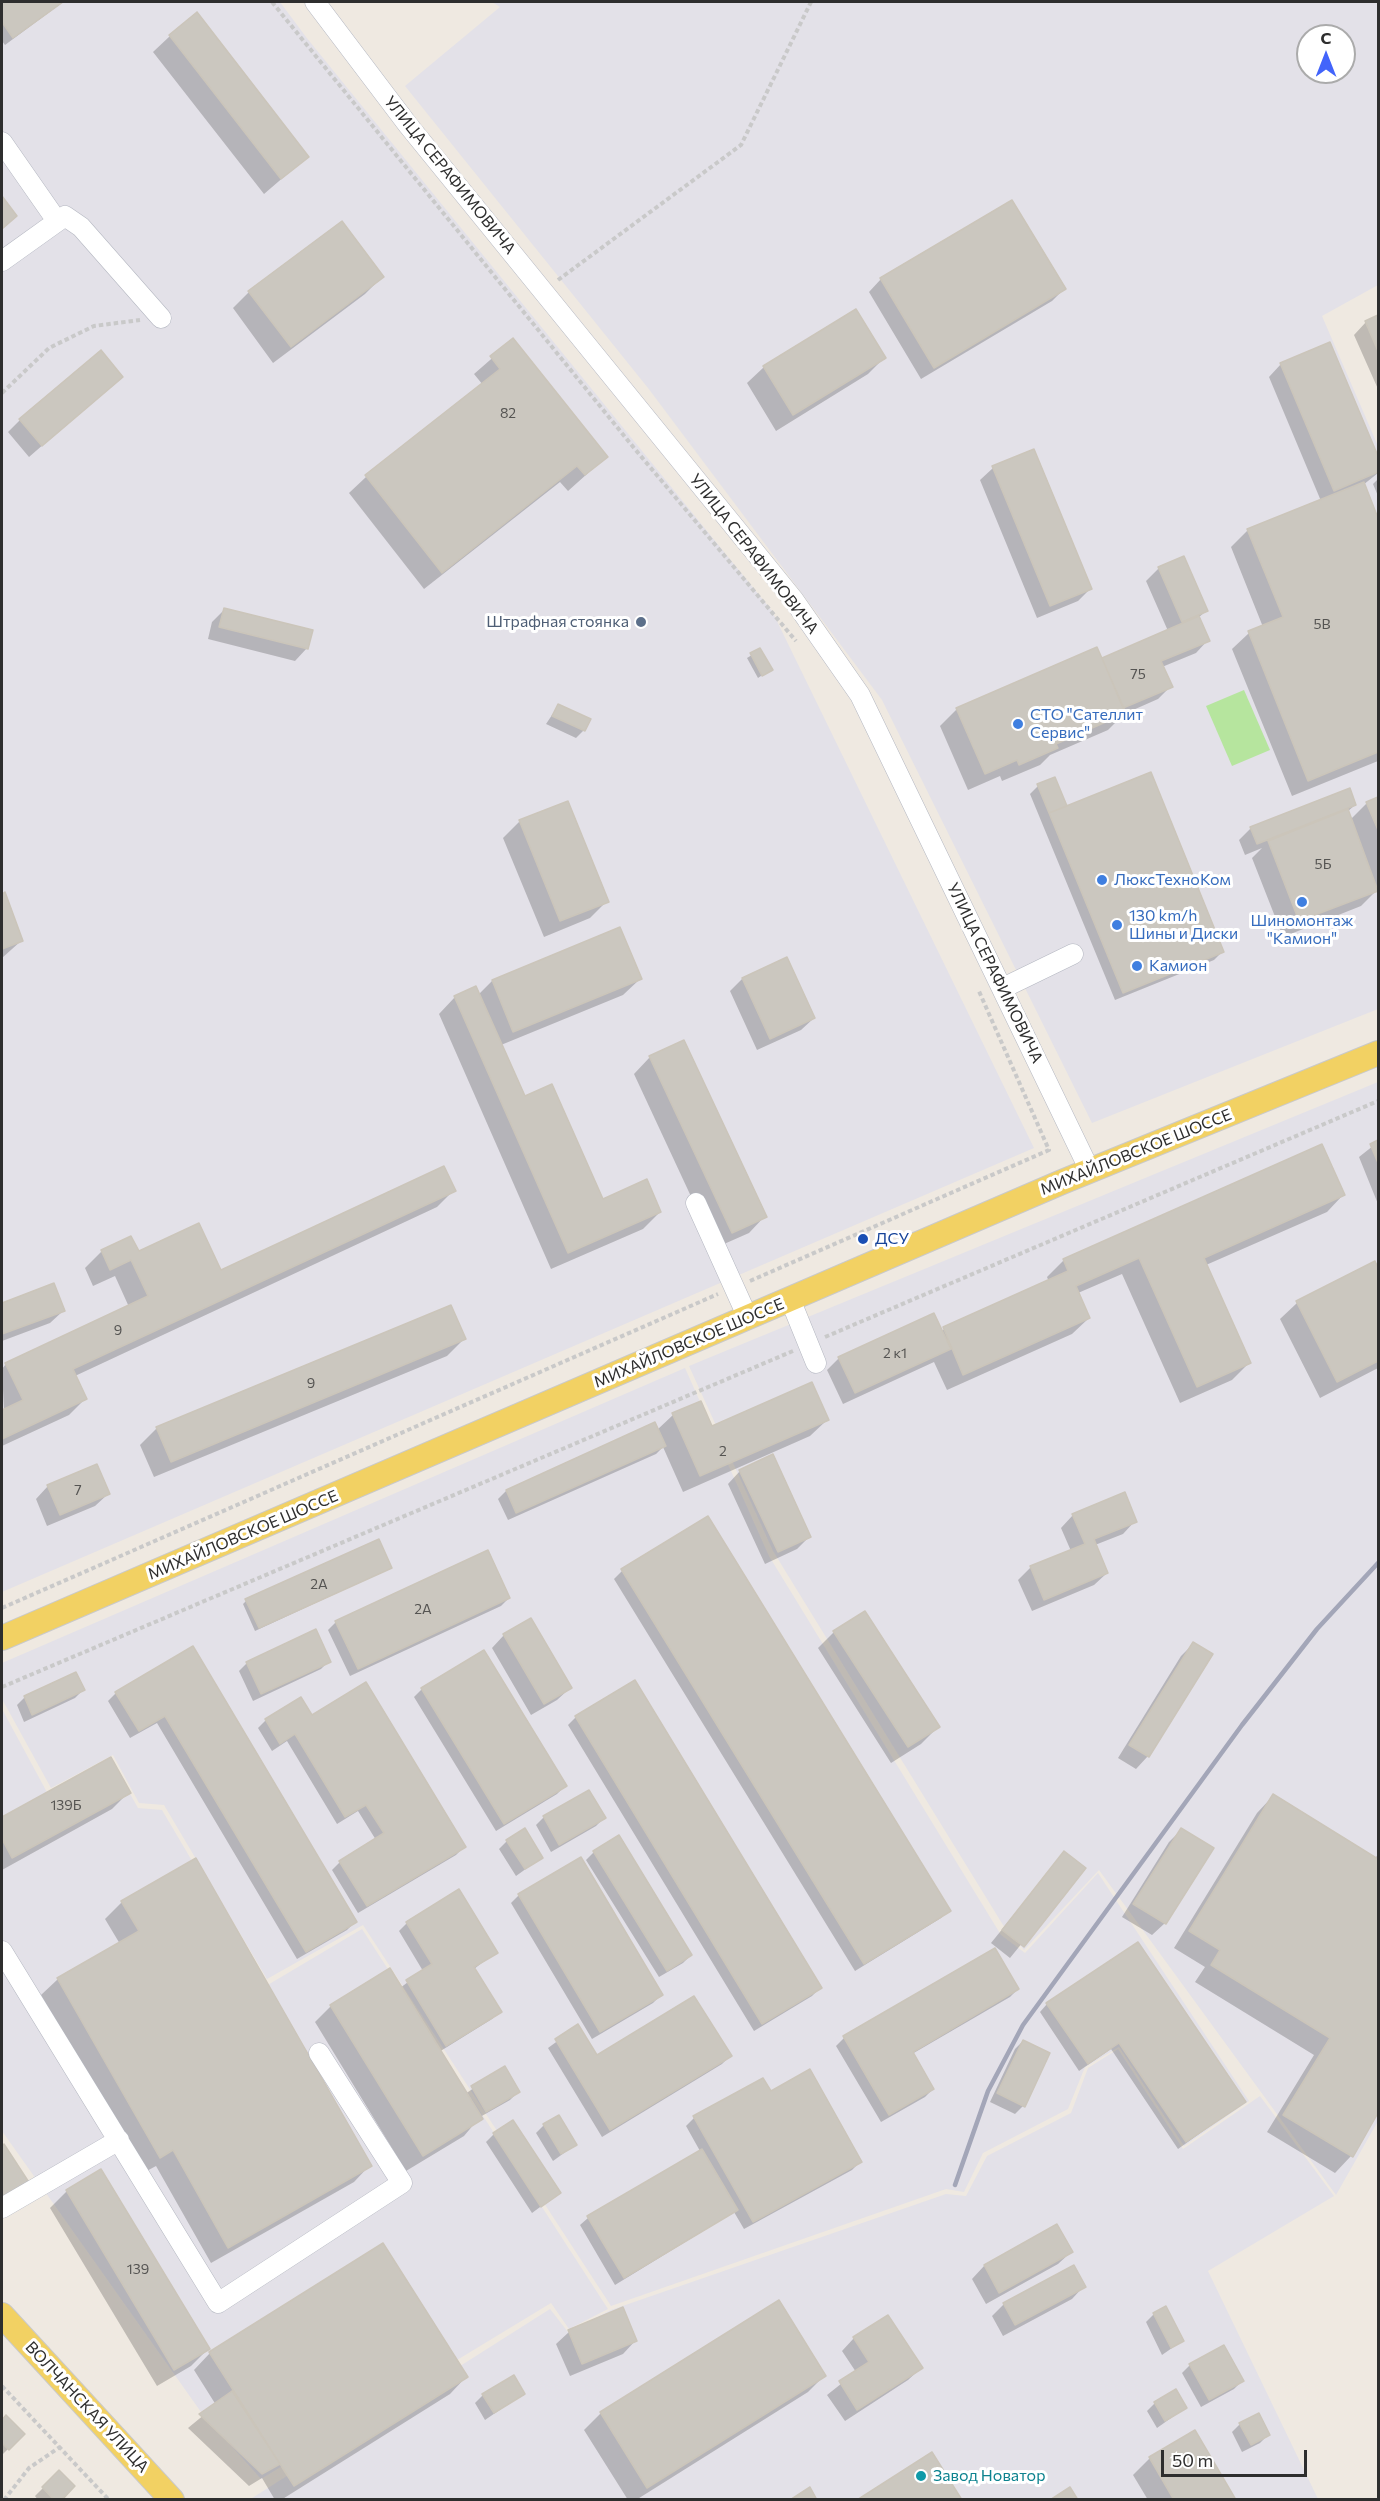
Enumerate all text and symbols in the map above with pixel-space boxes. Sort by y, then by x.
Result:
north arrow [1296,24,1356,84]
text: С [1321,28,1331,47]
street label: УЛИЦА СЕРАФИМОВИЧА [380,92,520,258]
house number: 82 [500,405,516,421]
street label: УЛИЦА СЕРАФИМОВИЧА [685,470,823,638]
place label: Штрафная стоянка [486,612,629,632]
marker: Штрафная стоянка [634,615,648,629]
house number: 5В [1313,616,1331,632]
house number: 75 [1130,666,1146,682]
place label: СТО "Сателлит Сервис" [1030,705,1143,743]
marker: СТО "Сателлит Сервис" [1011,717,1025,731]
house number: 5Б [1315,856,1331,872]
place label: ЛюксТехноКом [1114,870,1231,890]
marker: ЛюксТехноКом [1095,873,1109,887]
street label: УЛИЦА СЕРАФИМОВИЧА [943,880,1047,1066]
marker: Шиномонтаж "Камион" [1295,895,1309,909]
place label: 130 km/h Шины и Диски [1129,906,1238,944]
place label: Шиномонтаж "Камион" [1250,911,1354,949]
marker: 130 km/h Шины и Диски [1110,918,1124,932]
place label: Камион [1149,956,1207,976]
marker: Камион [1130,959,1144,973]
street label: МИХАЙЛОВСКОЕ ШОССЕ [1037,1105,1235,1199]
place label: ДСУ [875,1229,909,1249]
marker: ДСУ [856,1232,870,1246]
street label: МИХАЙЛОВСКОЕ ШОССЕ [591,1294,787,1392]
house number: 9 [114,1322,122,1338]
house number: 2 к1 [883,1345,907,1361]
house number: 9 [307,1375,315,1391]
house number: 2 [719,1443,727,1459]
house number: 7 [74,1482,82,1498]
street label: МИХАЙЛОВСКОЕ ШОССЕ [145,1486,341,1584]
house number: 2А [310,1576,328,1592]
house number: 2А [414,1601,432,1617]
house number: 139Б [50,1797,82,1813]
house number: 139 [127,2261,149,2277]
street label: ВОЛЧАНСКАЯ УЛИЦА [21,2337,153,2477]
scale bar [1164,2438,1310,2476]
text: 50 m [1172,2449,1213,2471]
place label: Завод Новатор [933,2466,1045,2486]
marker: Завод Новатор [914,2469,928,2483]

